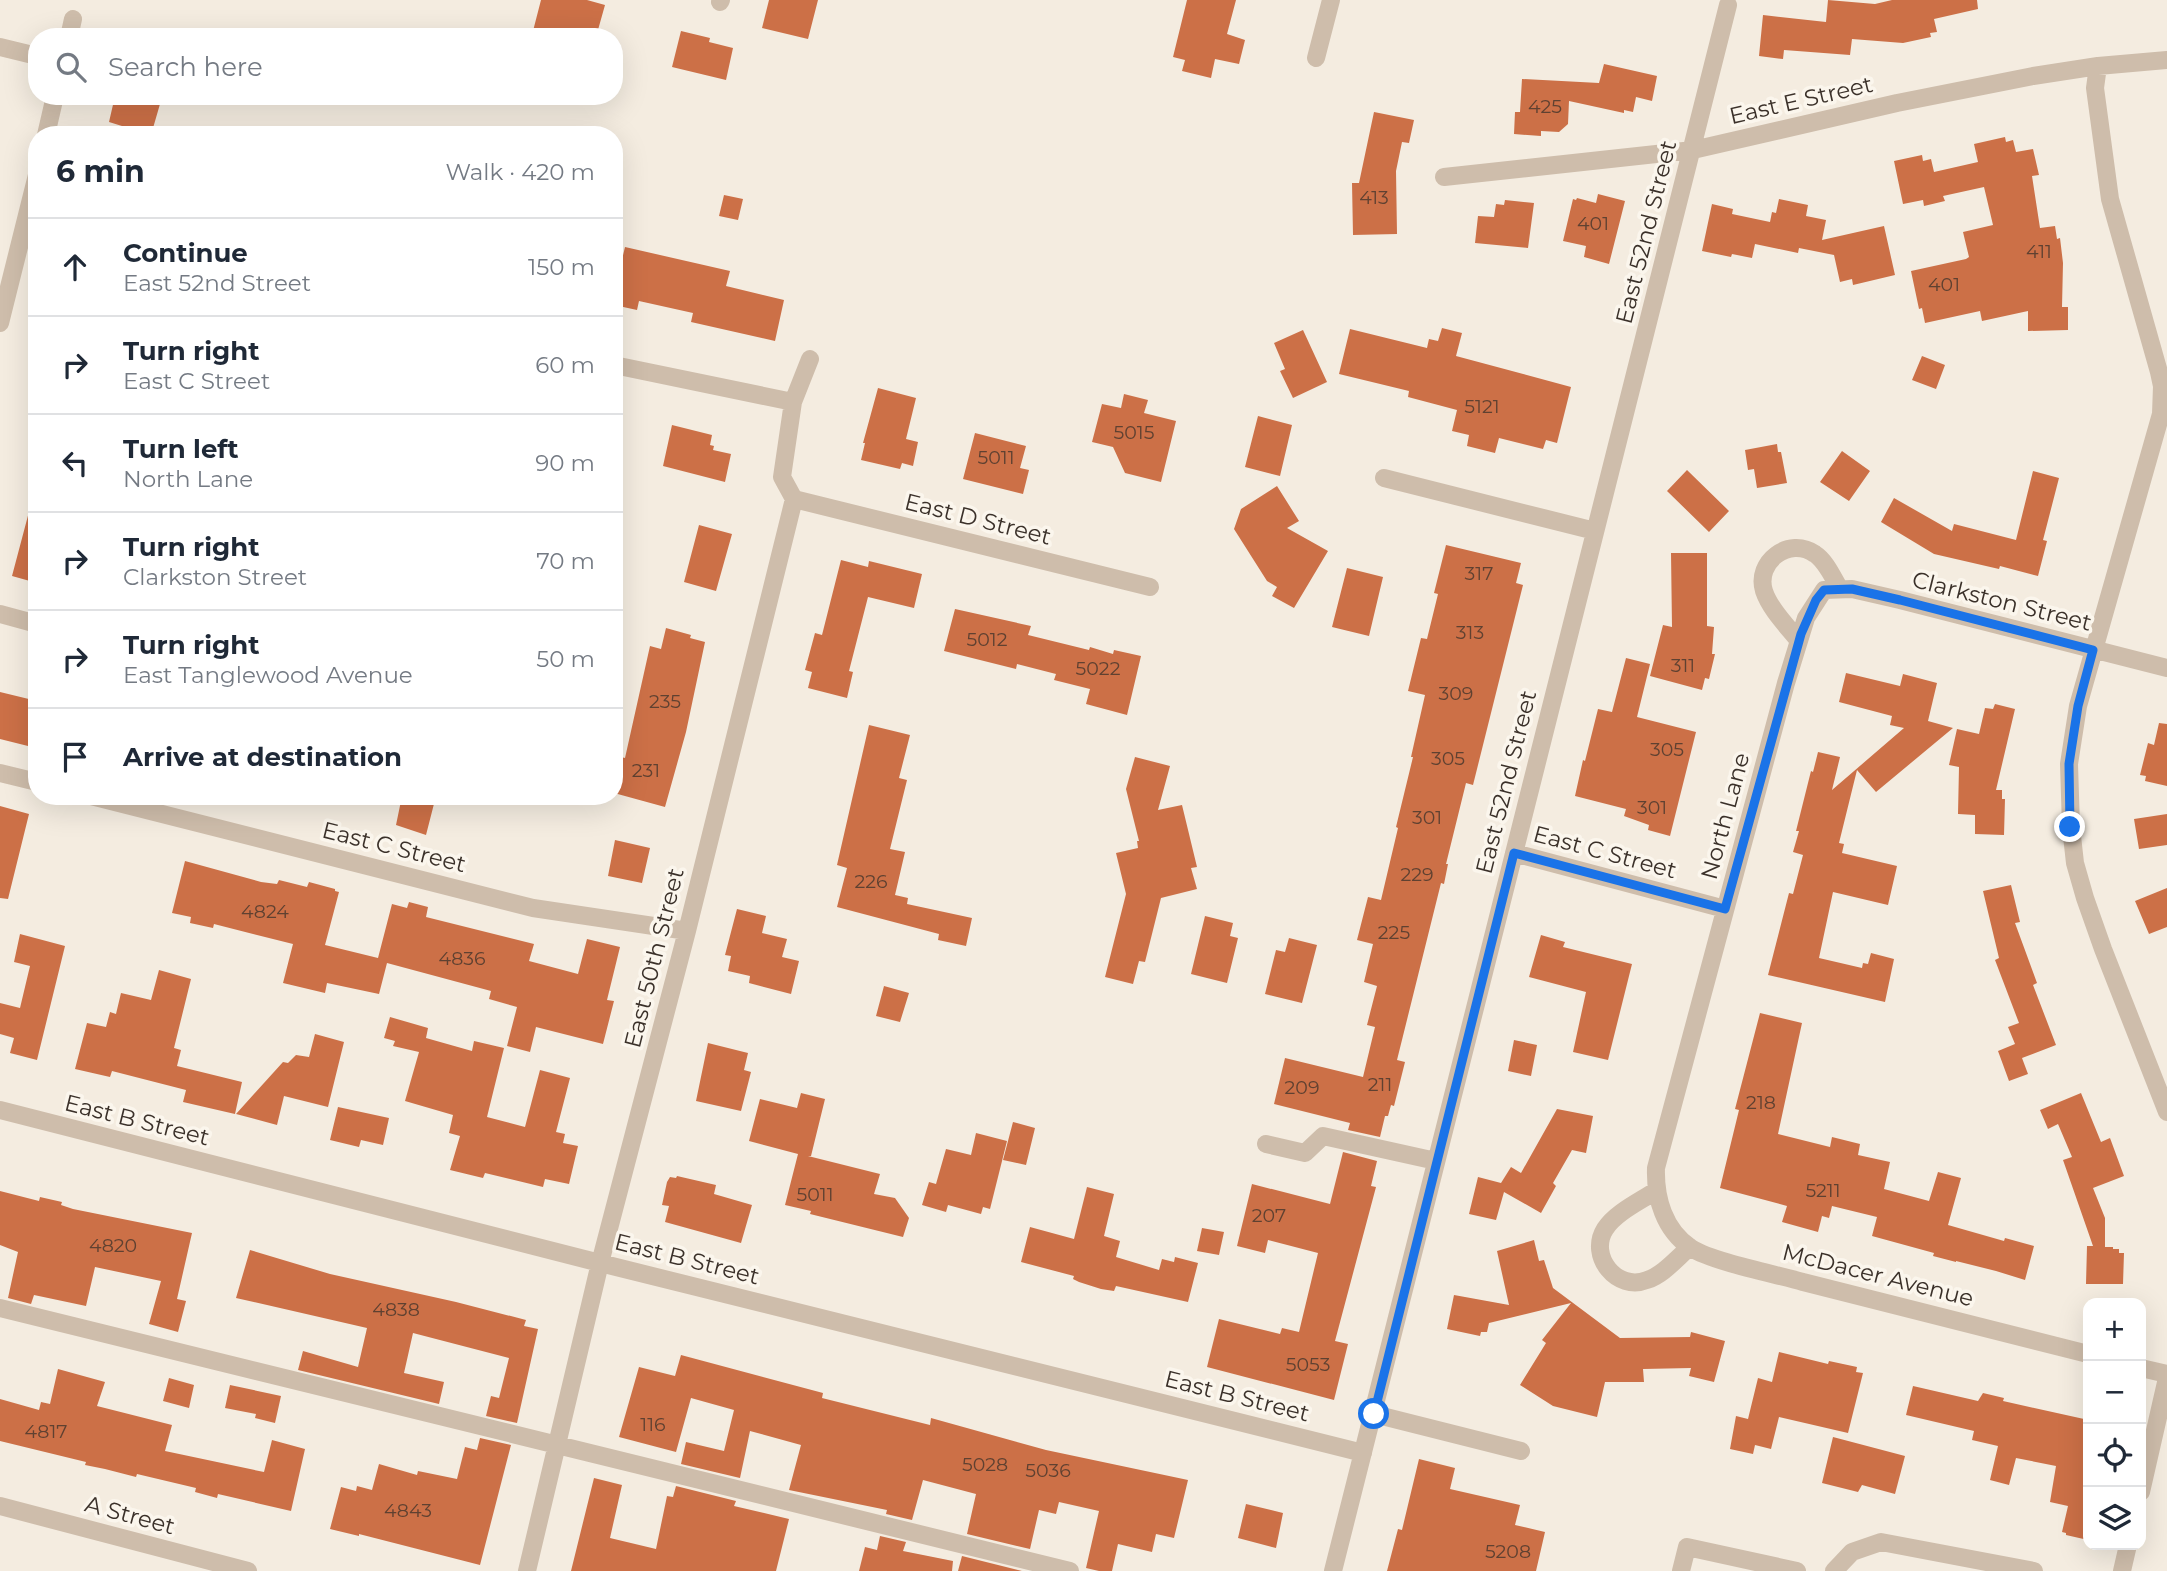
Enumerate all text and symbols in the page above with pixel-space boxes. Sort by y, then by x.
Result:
search box [28,28,623,105]
icon: search [52,48,90,86]
text: Search here [108,51,263,83]
street label: East E Street [1727,70,1875,130]
house number: 425 [1528,95,1562,118]
street label: East 52nd Street [1610,137,1682,327]
text: 6 min [56,153,145,190]
text: Walk · 420 m [446,158,595,186]
house number: 413 [1359,186,1389,209]
house number: 401 [1577,212,1609,235]
text: Continue [123,237,248,269]
house number: 411 [2026,240,2052,263]
icon: ahead [56,248,94,286]
text: 150 m [528,253,595,281]
text: East 52nd Street [123,269,311,297]
house number: 401 [1928,273,1960,296]
text: Turn right [123,335,259,367]
icon: right [56,346,94,384]
text: 60 m [535,351,595,379]
text: East C Street [123,367,270,395]
house number: 5121 [1464,395,1500,418]
house number: 5015 [1114,421,1155,444]
text: Turn left [123,433,239,465]
icon: left [56,444,94,482]
house number: 5011 [977,446,1015,469]
text: 90 m [535,449,595,477]
text: North Lane [123,465,253,493]
street label: East D Street [902,487,1054,551]
text: Turn right [123,531,259,563]
icon: right [56,542,94,580]
text: 70 m [536,547,595,575]
house number: 317 [1465,562,1493,585]
text: Clarkston Street [123,563,307,591]
street label: Clarkston Street [1909,565,2095,637]
house number: 313 [1456,621,1484,644]
house number: 5012 [967,628,1008,651]
text: Turn right [123,629,259,661]
icon: right [56,640,94,678]
text: 50 m [536,645,595,673]
house number: 311 [1671,654,1695,677]
house number: 5022 [1076,657,1121,680]
text: East Tanglewood Avenue [123,661,413,689]
house number: 309 [1439,682,1473,705]
street label: East 52nd Street [1470,687,1542,877]
house number: 235 [649,690,681,713]
icon: arrive [56,738,94,776]
house number: 305 [1650,738,1684,761]
text: Arrive at destination [123,741,402,773]
house number: 305 [1431,747,1465,770]
street label: North Lane [1695,750,1755,882]
house number: 231 [632,759,660,782]
house number: 301 [1637,796,1667,819]
house number: 301 [1412,806,1442,829]
route end [2054,811,2085,842]
street label: East C Street [319,816,469,878]
street label: East C Street [1530,819,1680,885]
house number: 229 [1400,863,1434,886]
street label: East 50th Street [618,865,690,1051]
house number: 226 [854,870,888,893]
house number: 4824 [241,900,289,923]
house number: 225 [1378,921,1410,944]
house number: 4836 [438,947,486,970]
house number: 211 [1368,1073,1392,1096]
house number: 209 [1285,1076,1319,1099]
street label: East B Street [62,1088,212,1152]
house number: 218 [1746,1091,1776,1114]
house number: 5211 [1805,1179,1841,1202]
house number: 5011 [796,1183,834,1206]
house number: 207 [1252,1204,1286,1227]
street label: East B Street [612,1227,762,1291]
house number: 4820 [89,1234,137,1257]
street label: McDacer Avenue [1779,1238,1977,1312]
house number: 4838 [372,1298,420,1321]
map controls [2083,1298,2146,1550]
button: + [2083,1298,2146,1361]
house number: 5053 [1286,1353,1330,1376]
button: − [2083,1361,2146,1424]
street label: East B Street [1162,1364,1312,1428]
route start [1358,1398,1389,1429]
house number: 116 [640,1413,666,1436]
house number: 4817 [25,1420,67,1443]
button: locate [2083,1424,2146,1487]
house number: 5028 [962,1453,1008,1476]
house number: 5036 [1025,1459,1071,1482]
button: layers [2083,1487,2146,1550]
street label: A Street [82,1490,178,1540]
house number: 4843 [384,1499,432,1522]
house number: 5208 [1485,1540,1531,1563]

